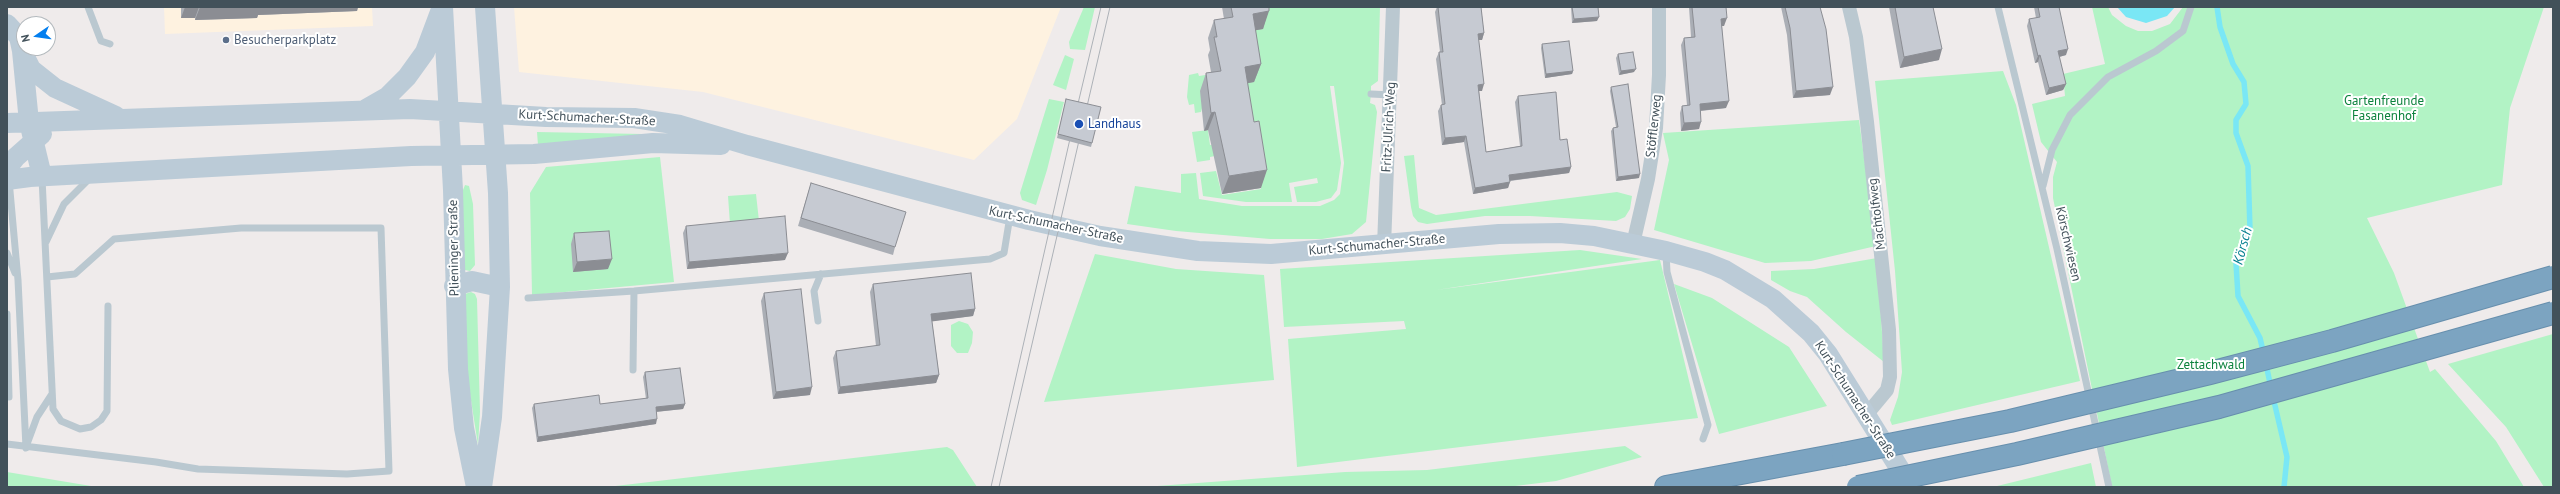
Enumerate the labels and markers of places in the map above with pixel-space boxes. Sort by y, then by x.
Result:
place label: Besucherparkplatz [234,32,336,48]
marker: Besucherparkplatz [221,35,231,45]
place label: Landhaus [1088,116,1141,132]
marker: Landhaus [1073,118,1085,130]

